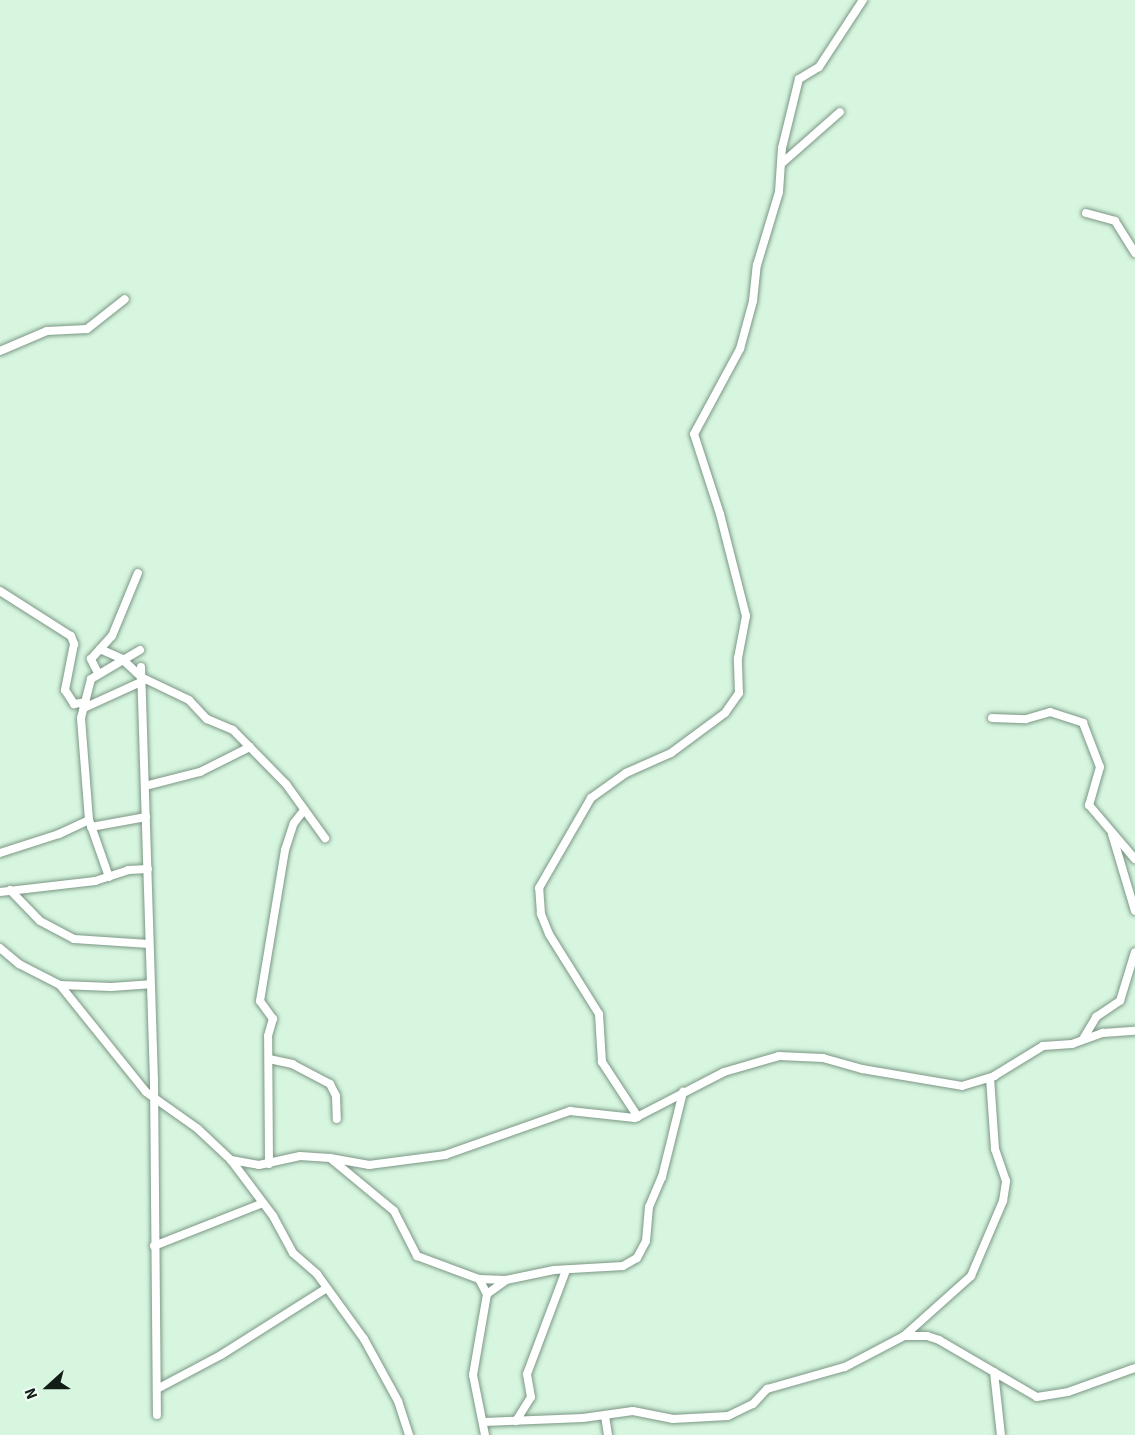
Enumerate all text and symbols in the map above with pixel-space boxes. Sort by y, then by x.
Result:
north arrow [18,1357,78,1417]
text: N [19,1385,43,1402]

